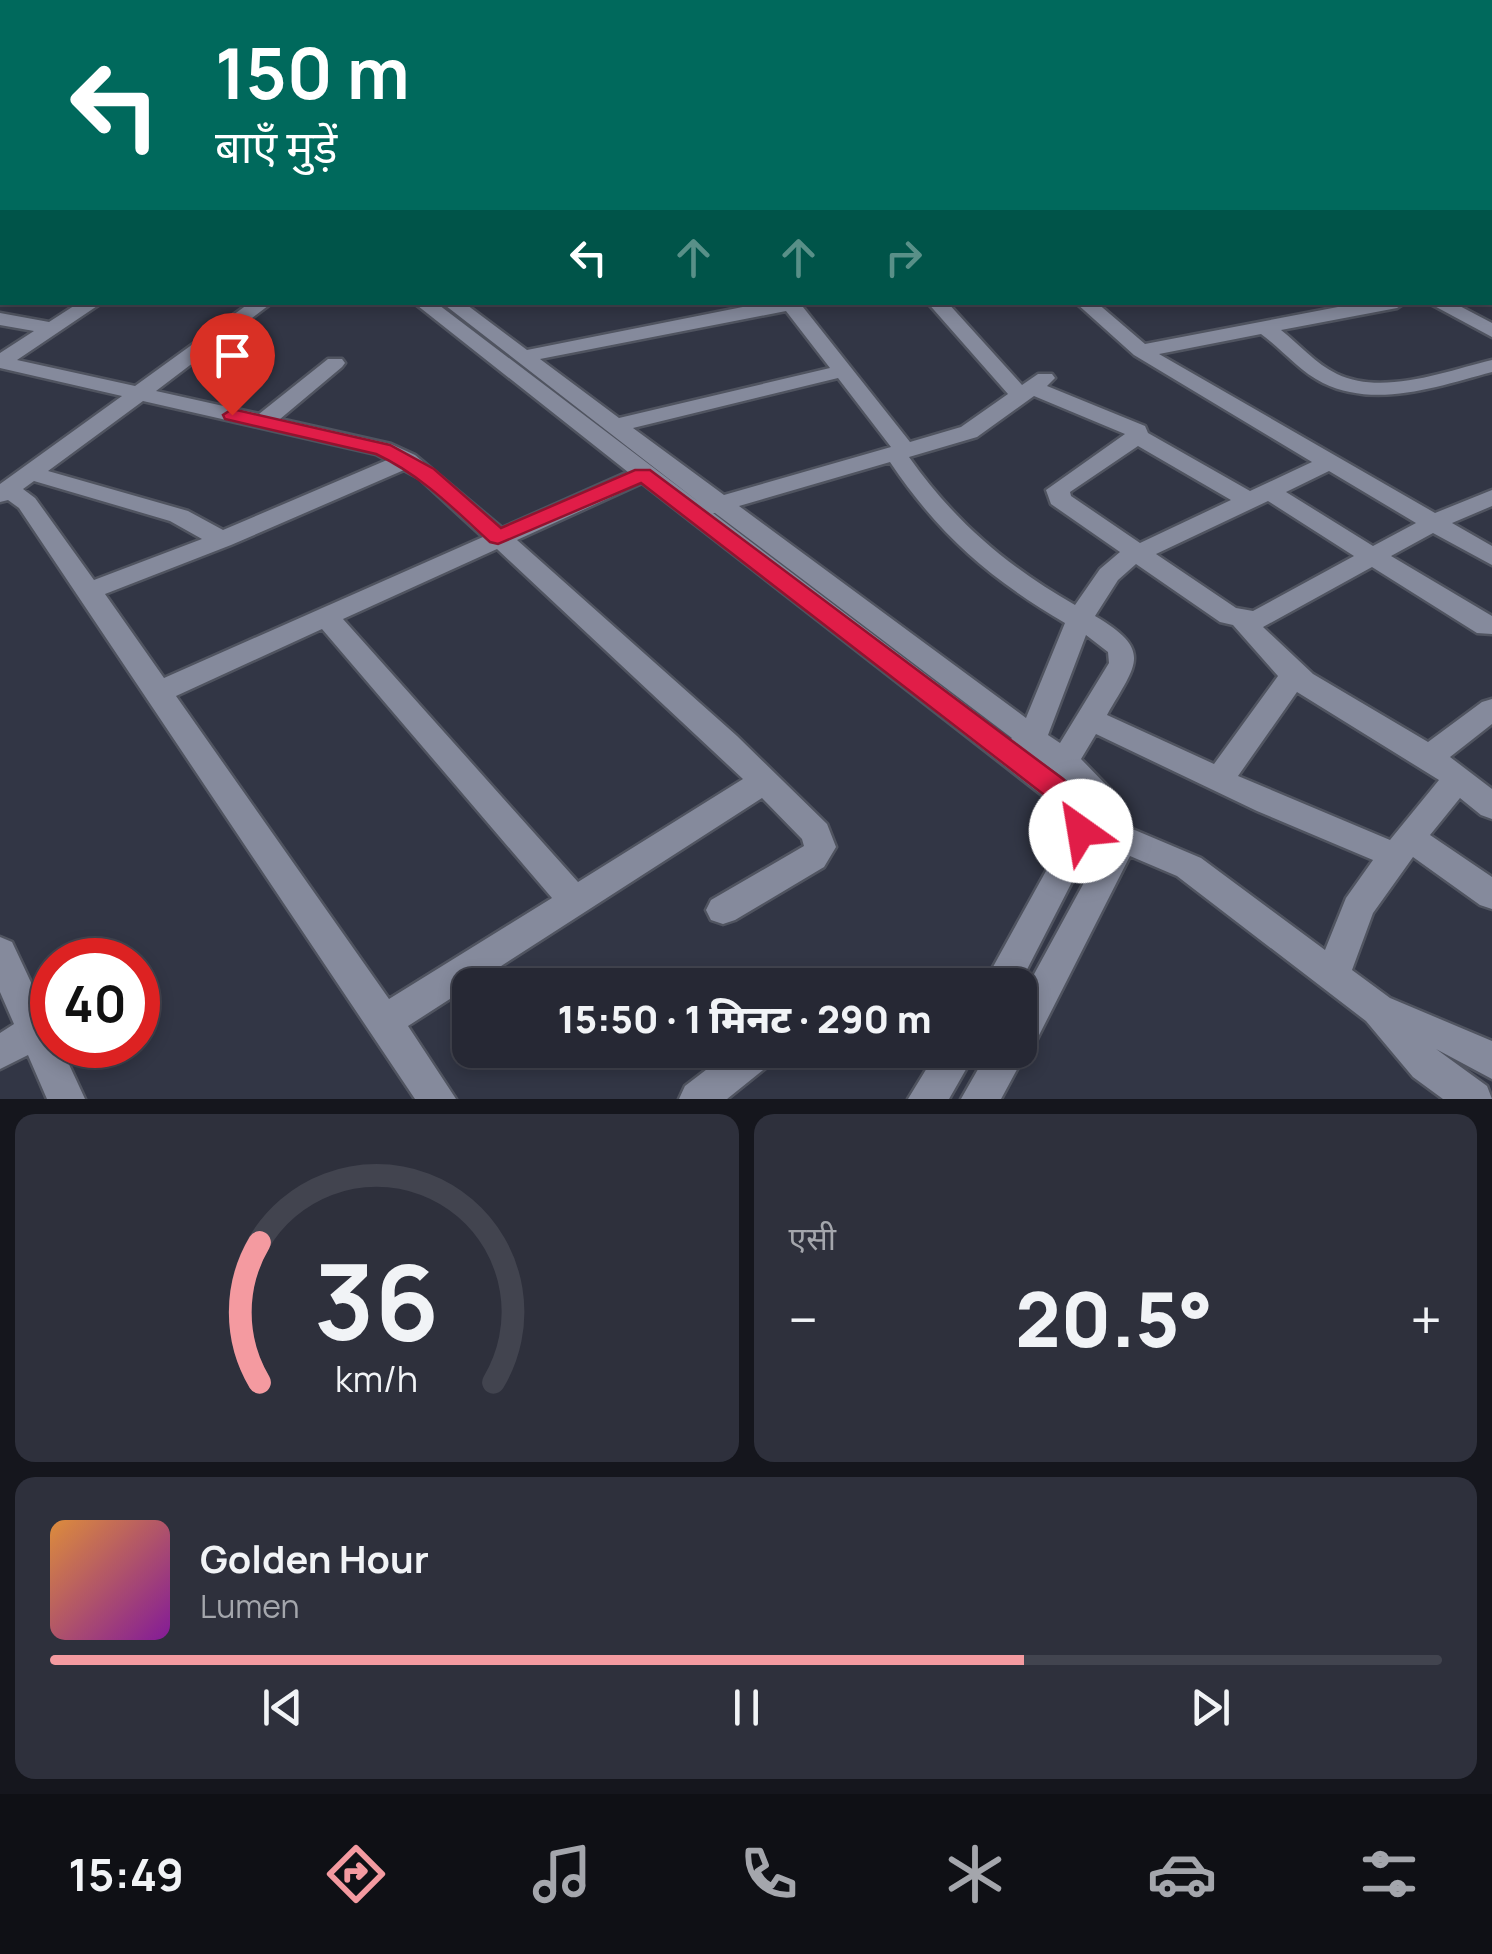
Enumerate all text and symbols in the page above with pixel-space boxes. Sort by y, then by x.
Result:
text: 150 m [215,24,410,120]
icon: left [50,40,180,170]
text: बाएँ मुड़ें [215,115,337,177]
icon: left [561,230,616,285]
icon: ahead [666,230,721,285]
icon: ahead [771,230,826,285]
icon: right [876,230,931,285]
pin [190,313,275,416]
icon: arrive [205,328,260,383]
position arrow [1029,779,1133,883]
speed limit sign: 40 [30,938,160,1068]
text: 15:50 · 1 मिनट · 290 m [557,992,932,1044]
text: एसी [789,1216,836,1260]
text: 36 [314,1229,439,1371]
text: 20.5° [1015,1267,1213,1370]
text: − [789,1281,818,1357]
text: + [1410,1281,1442,1357]
text: km/h [335,1354,418,1403]
text: Golden Hour [200,1532,429,1584]
text: Lumen [200,1584,300,1628]
icon: previous [255,1680,310,1735]
icon: pause [719,1680,774,1735]
icon: next [1183,1680,1238,1735]
icon: directions [321,1839,391,1909]
icon: music [527,1839,597,1909]
icon: phone [734,1839,804,1909]
icon: climate [940,1839,1010,1909]
icon: car [1147,1839,1217,1909]
icon: filters [1354,1839,1424,1909]
text: 15:49 [68,1843,184,1905]

